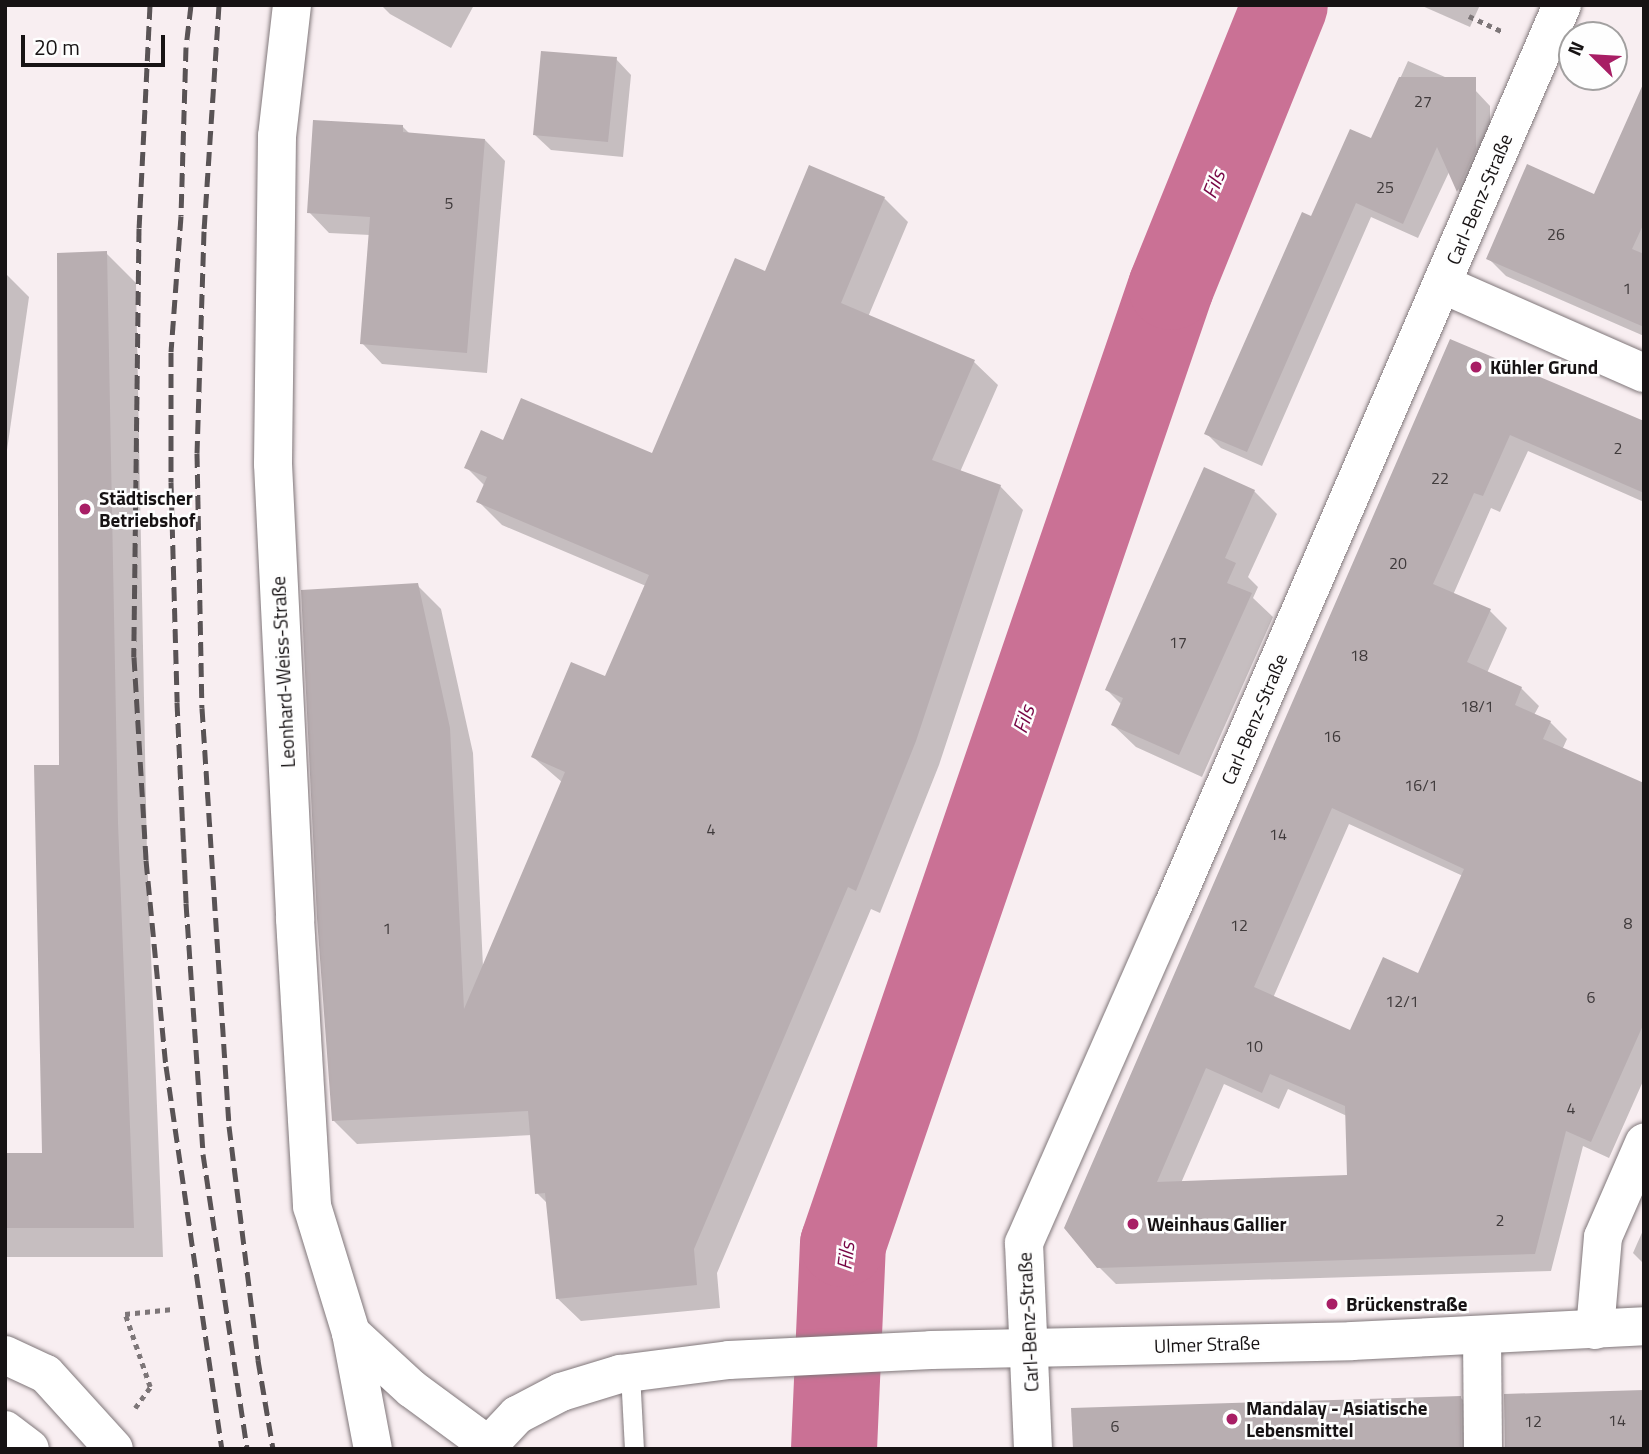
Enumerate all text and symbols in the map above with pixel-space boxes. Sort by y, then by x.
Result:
scale bar [24,21,168,65]
north arrow [1558,21,1628,91]
text: 20 m [34,31,80,63]
text: N [1559,36,1591,60]
house number: 27 [1414,91,1432,111]
street label: Carl-Benz-Straße [1441,130,1517,268]
water label: Fils [1196,166,1230,202]
house number: 25 [1376,177,1394,197]
house number: 5 [445,193,453,213]
house number: 26 [1547,224,1565,244]
house number: 1 [1623,278,1631,298]
place label: Kühler Grund [1490,356,1598,378]
marker: Kühler Grund [1468,359,1484,375]
house number: 2 [1614,438,1622,458]
house number: 22 [1431,468,1449,488]
place label: Städtischer Betriebshof [99,487,196,531]
marker: Städtischer Betriebshof [77,501,93,517]
house number: 20 [1389,553,1407,573]
street label: Leonhard-Weiss-Straße [267,576,299,768]
house number: 17 [1169,632,1187,652]
house number: 18 [1350,645,1368,665]
street label: Carl-Benz-Straße [1216,650,1292,788]
house number: 18/1 [1460,696,1494,716]
water label: Fils [1007,702,1039,736]
house number: 16 [1323,726,1341,746]
house number: 16/1 [1404,775,1438,795]
house number: 4 [707,819,715,839]
house number: 14 [1269,824,1287,844]
house number: 8 [1624,913,1632,933]
house number: 12 [1230,915,1248,935]
house number: 1 [383,918,391,938]
house number: 6 [1587,987,1595,1007]
house number: 12/1 [1385,991,1419,1011]
house number: 10 [1245,1036,1263,1056]
house number: 4 [1567,1098,1575,1118]
house number: 2 [1496,1210,1504,1230]
place label: Weinhaus Gallier [1147,1213,1287,1235]
marker: Weinhaus Gallier [1125,1216,1141,1232]
water label: Fils [831,1241,859,1271]
street label: Carl-Benz-Straße [1013,1252,1043,1392]
place label: Brückenstraße [1346,1293,1467,1315]
marker: Brückenstraße [1324,1296,1340,1312]
street label: Ulmer Straße [1154,1331,1260,1357]
place label: Mandalay - Asiatische Lebensmittel [1246,1397,1427,1441]
house number: 14 [1608,1410,1626,1430]
marker: Mandalay - Asiatische Lebensmittel [1224,1411,1240,1427]
house number: 12 [1524,1411,1542,1431]
house number: 6 [1111,1416,1119,1436]

